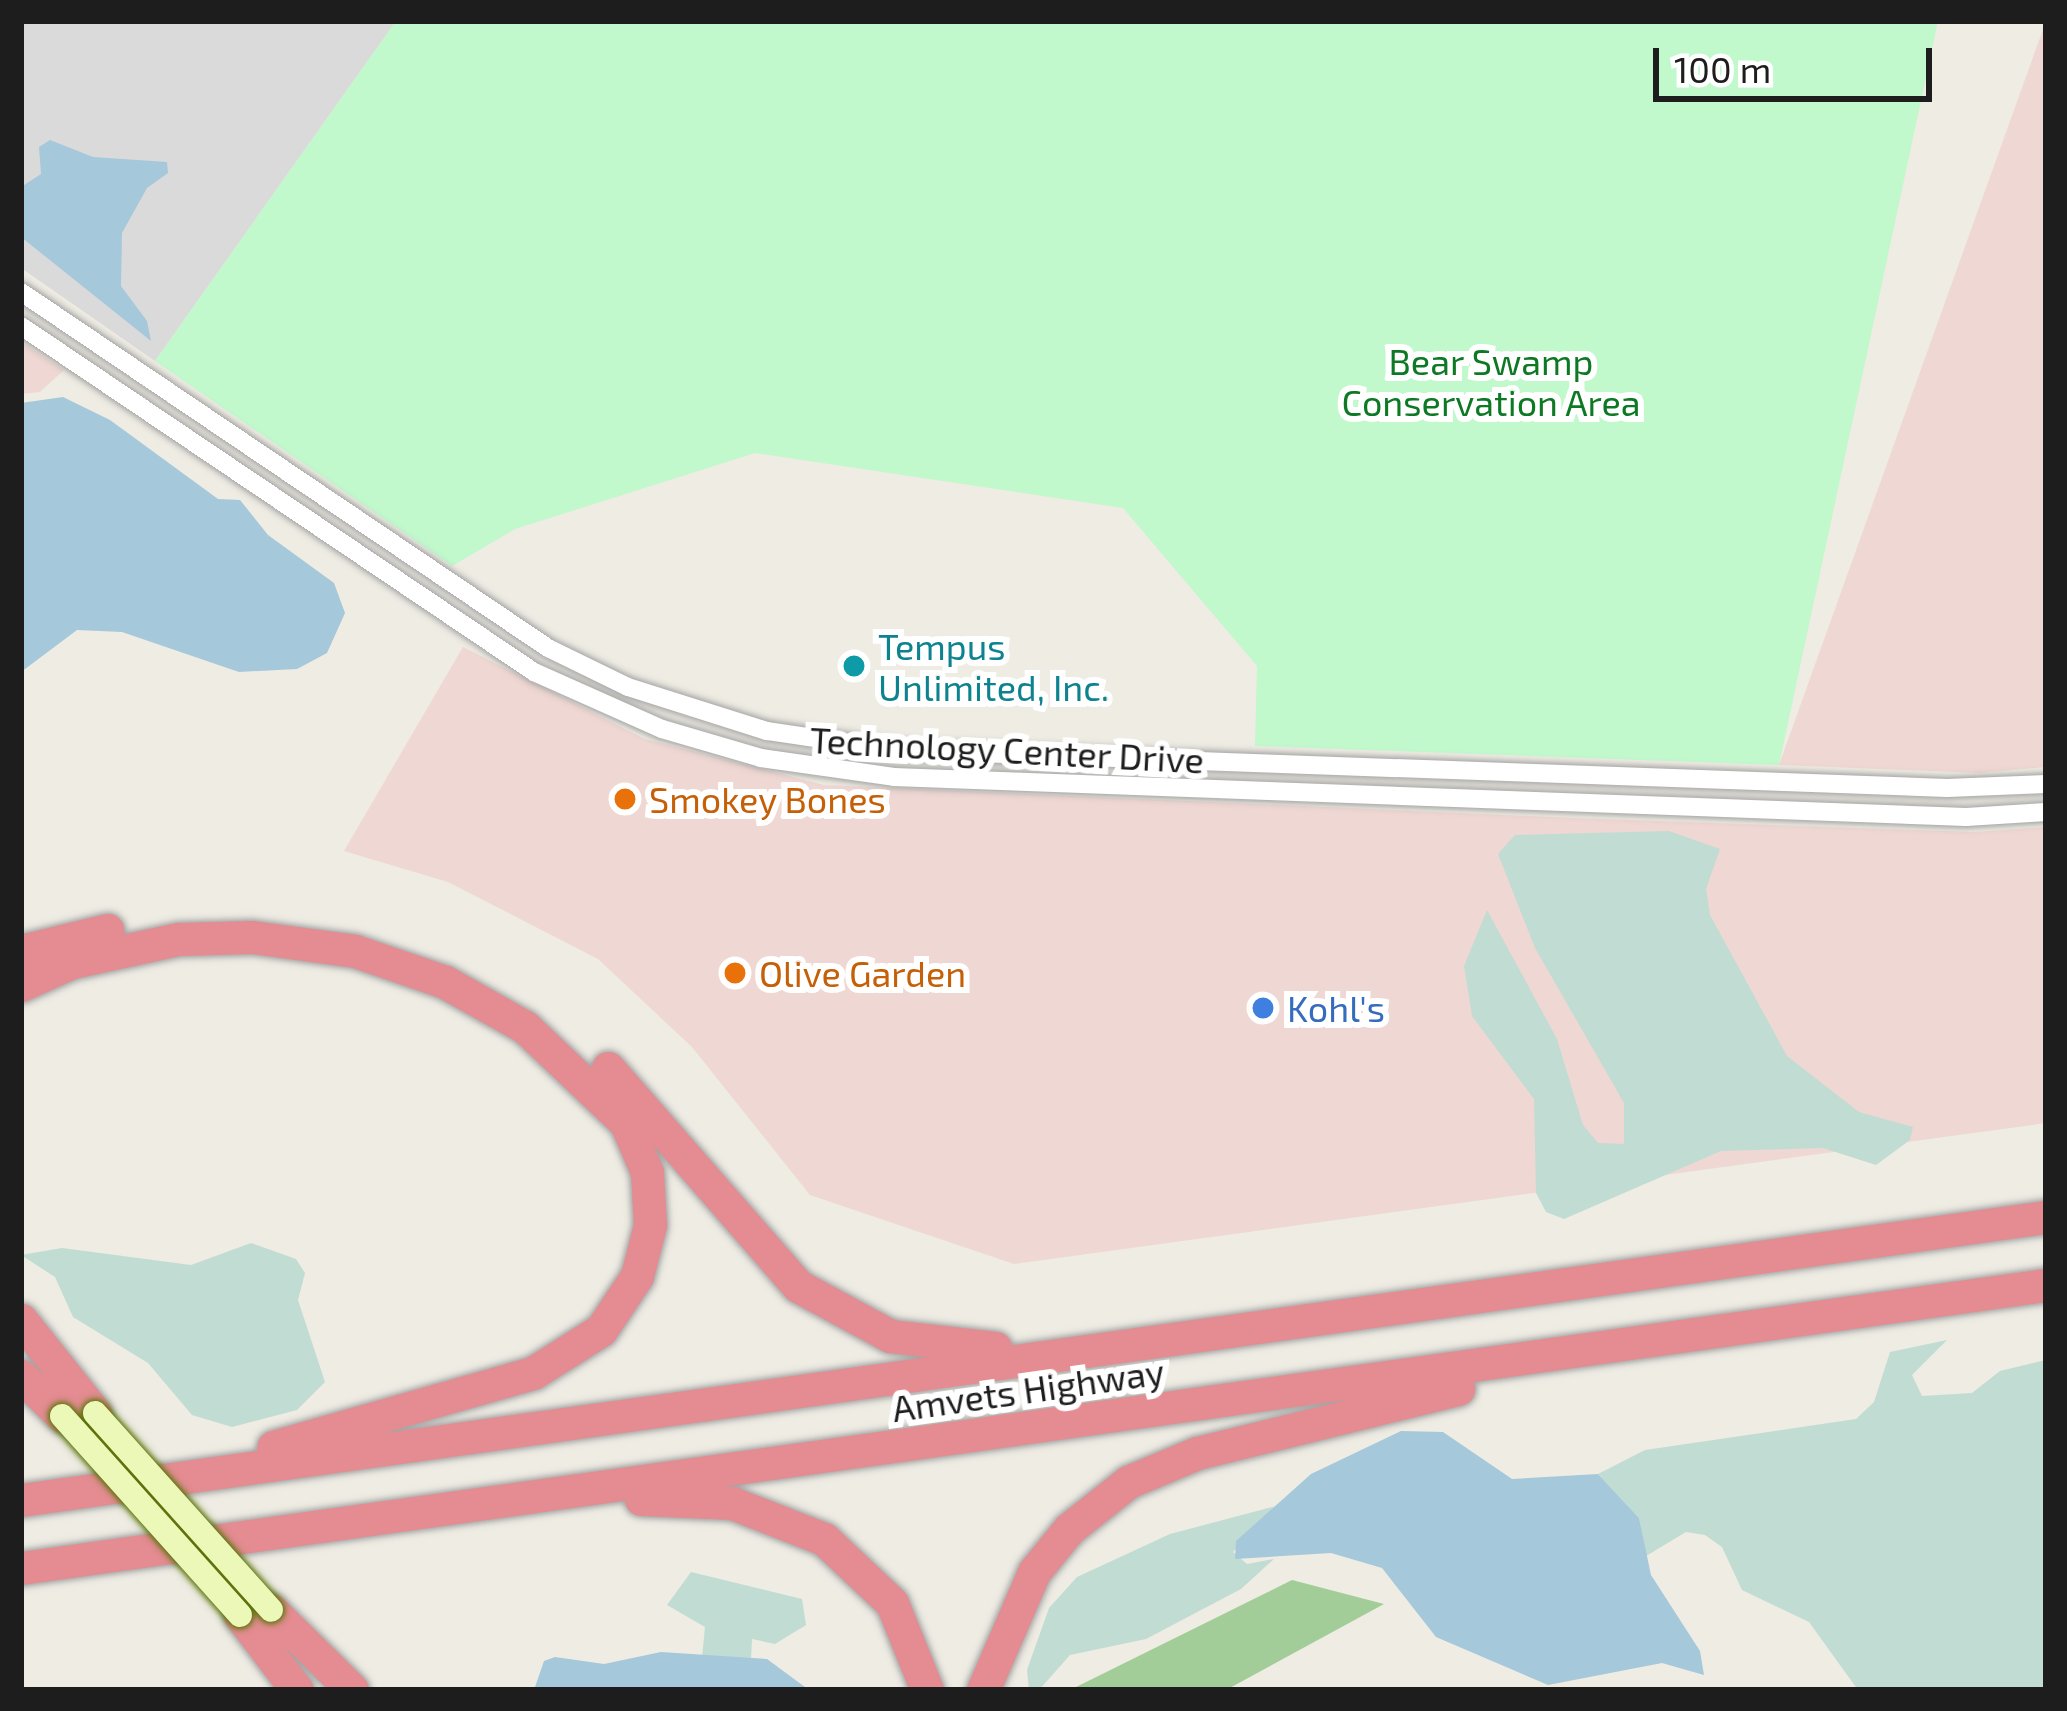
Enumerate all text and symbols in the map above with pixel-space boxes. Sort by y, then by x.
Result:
scale bar [1659,24,1938,98]
text: 100 m [1674,47,1771,90]
park label: Bear Swamp Conservation Area [1341,338,1641,423]
place label: Tempus Unlimited, Inc. [878,623,1109,708]
marker: Tempus Unlimited, Inc. [841,653,867,679]
street label: Technology Center Drive [808,717,1206,781]
place label: Smokey Bones [649,777,887,821]
marker: Smokey Bones [612,786,638,812]
place label: Olive Garden [759,951,966,995]
marker: Olive Garden [722,960,748,986]
place label: Kohl's [1287,986,1385,1030]
marker: Kohl's [1250,995,1276,1021]
street label: Amvets Highway [889,1349,1167,1429]

